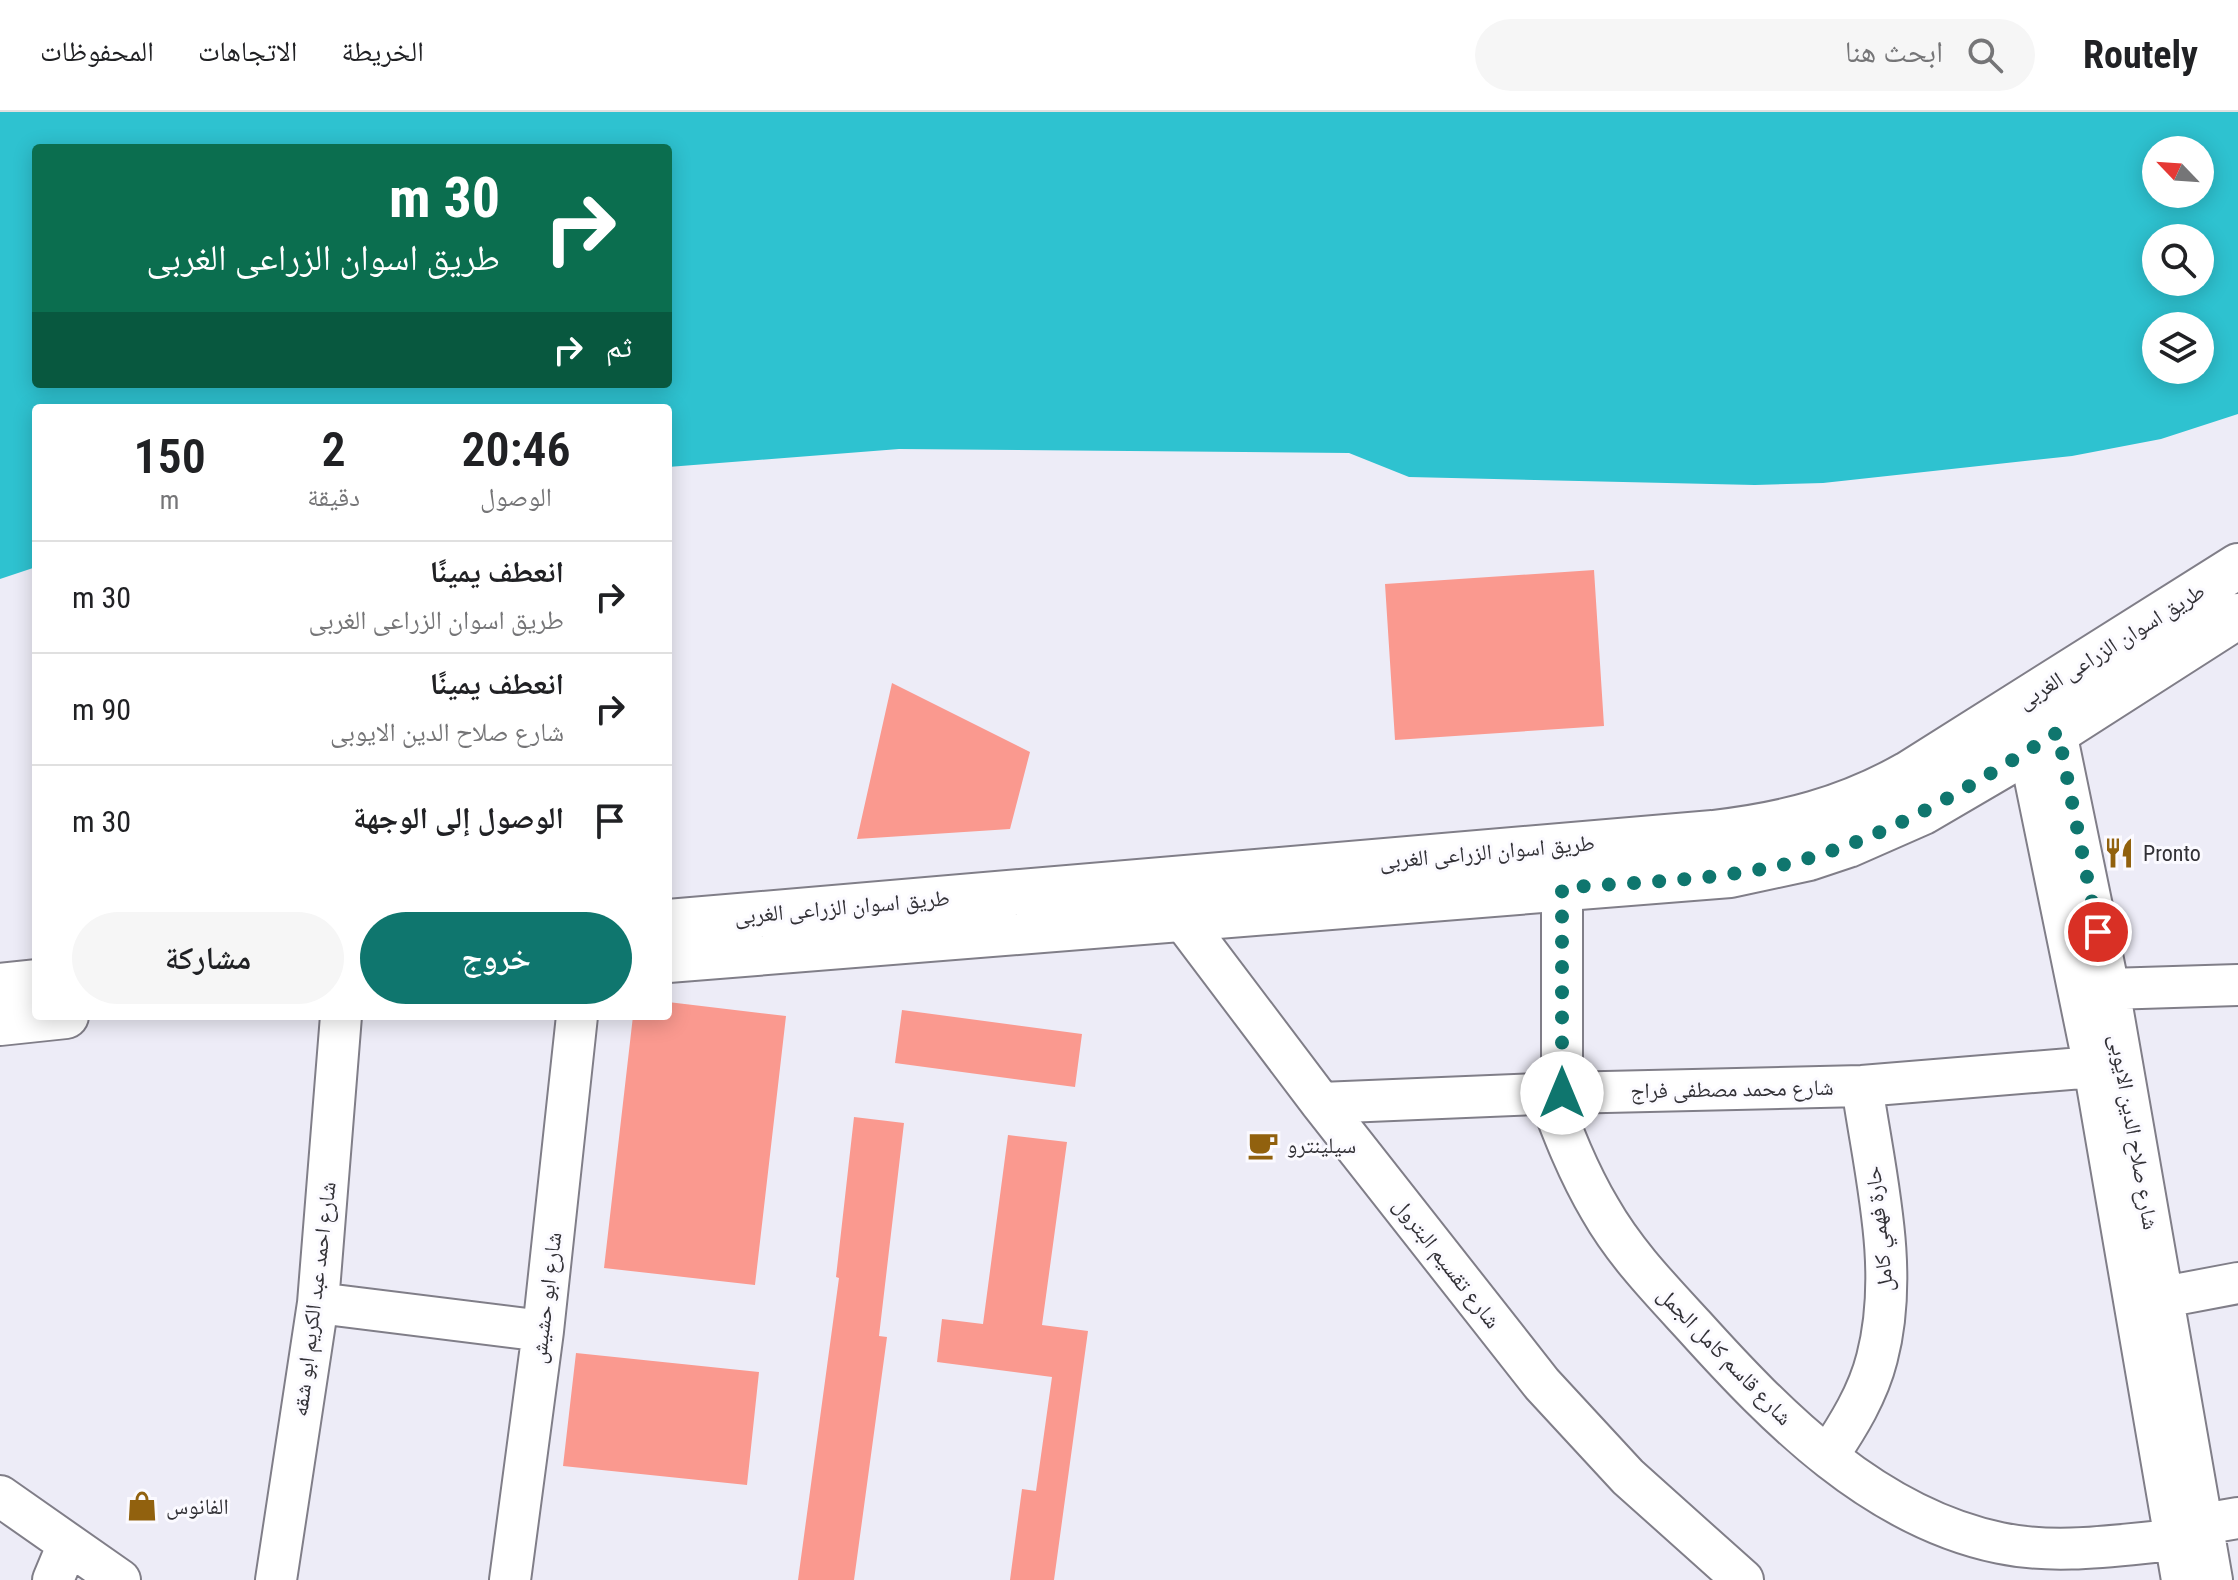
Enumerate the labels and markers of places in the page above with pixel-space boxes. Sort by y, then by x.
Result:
restaurant icon: Pronto [2102,836,2136,870]
place label: Pronto [2143,841,2201,866]
pin [2064,898,2132,966]
cafe icon: سيلينترو [1246,1128,1280,1162]
place label: سيلينترو [1287,1133,1356,1158]
shop icon: الفانوس [125,1489,159,1523]
place label: الفانوس [166,1494,229,1520]

